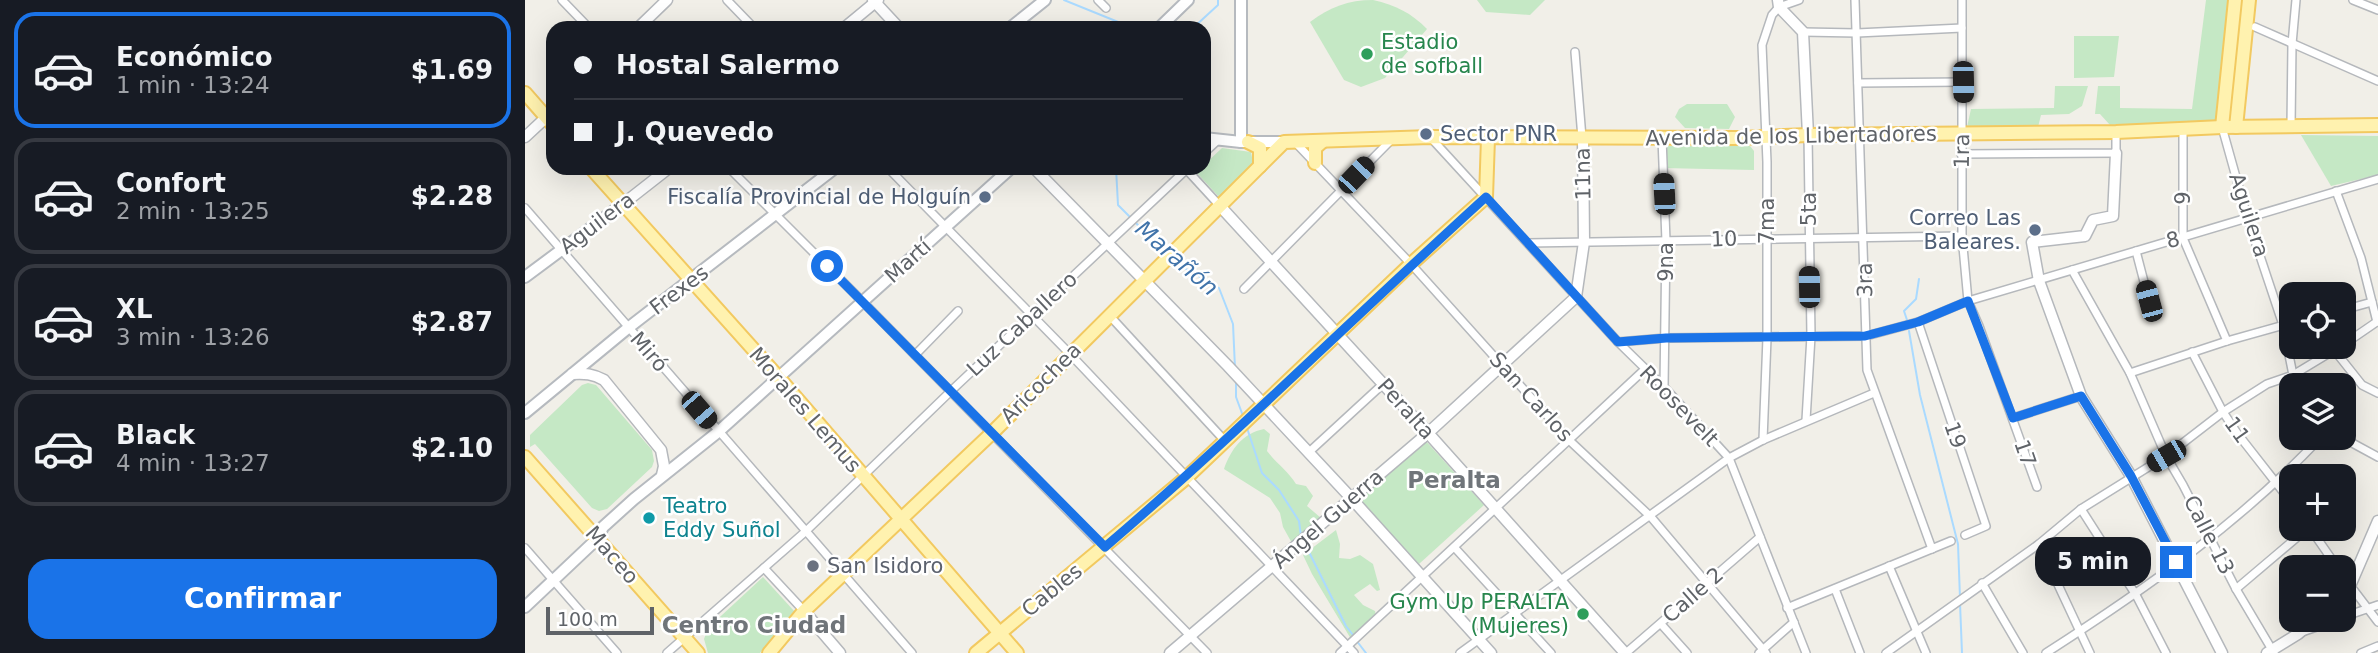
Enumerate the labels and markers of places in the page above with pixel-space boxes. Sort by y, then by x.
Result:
place label: Estadio de sofball [1381,30,1483,78]
marker: Estadio de sofball [1359,46,1375,62]
place label: Sector PNR [1440,122,1557,146]
marker: Sector PNR [1418,126,1434,142]
place label: Fiscalía Provincial de Holguín [667,185,971,209]
marker: Fiscalía Provincial de Holguín [977,189,993,205]
place label: Correo Las Baleares. [1909,206,2021,254]
marker: Correo Las Baleares. [2027,222,2043,238]
place label: Teatro Eddy Suñol [662,494,781,542]
marker: Teatro Eddy Suñol [641,510,657,526]
place label: San Isidoro [827,554,943,578]
marker: San Isidoro [805,558,821,574]
place label: Gym Up PERALTA (Mujeres) [1389,590,1570,638]
marker: Gym Up PERALTA (Mujeres) [1575,606,1591,622]

